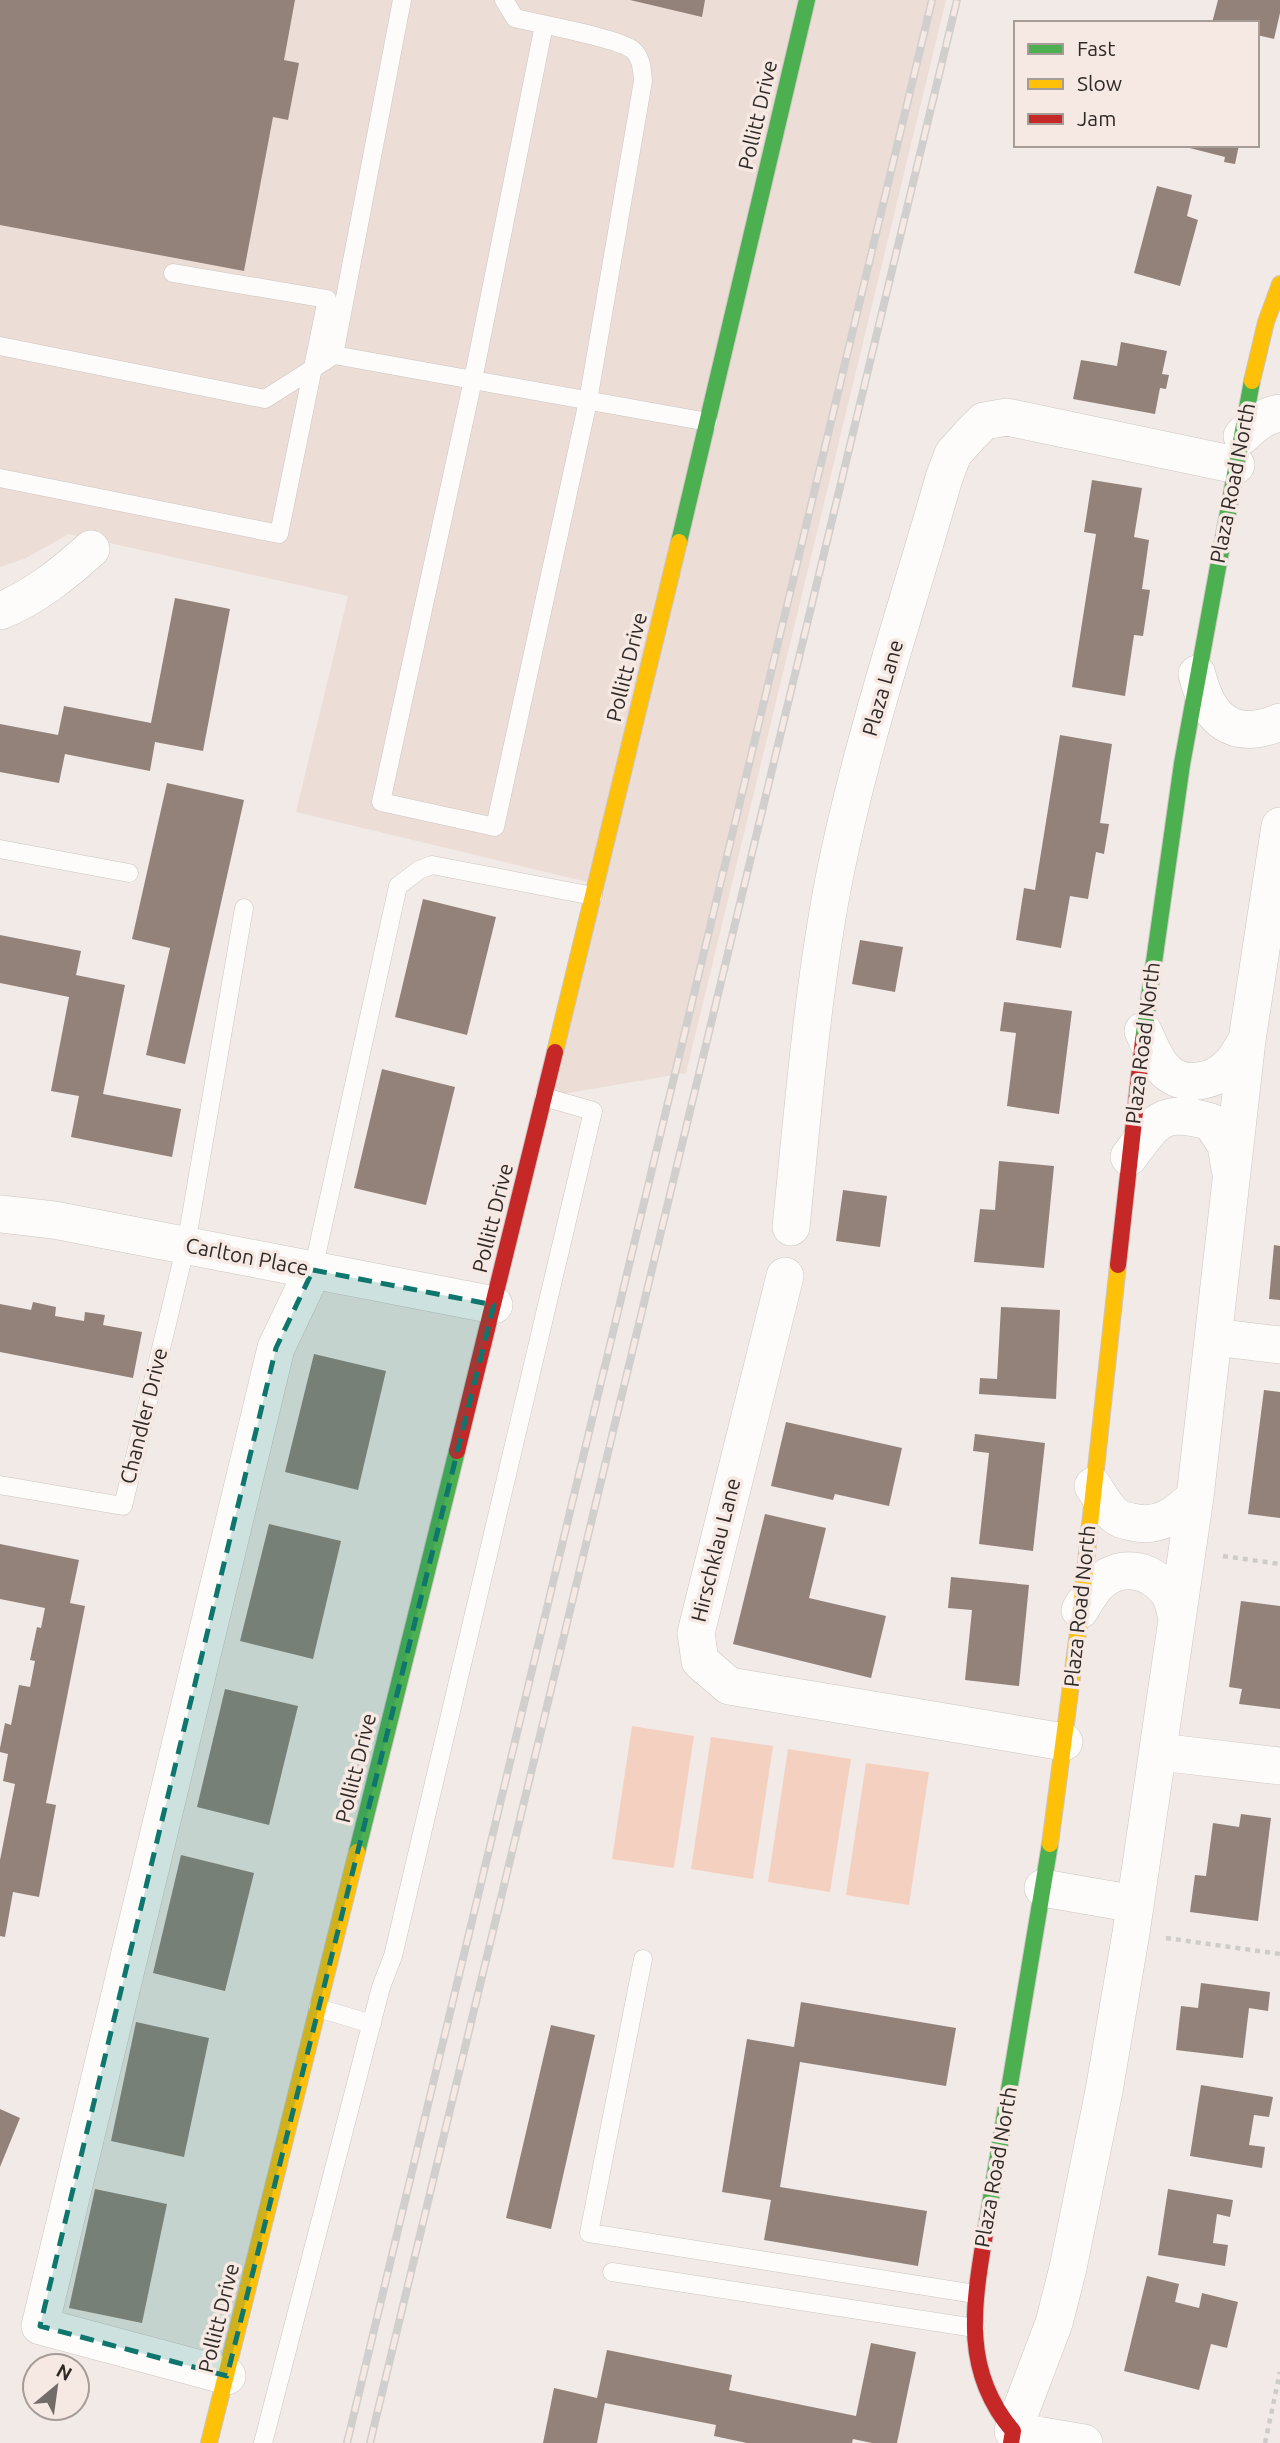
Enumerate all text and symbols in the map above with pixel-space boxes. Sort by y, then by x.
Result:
legend [1014,21,1259,147]
text: Fast [1077,36,1115,60]
street label: Pollitt Drive [733,58,781,172]
text: Slow [1077,71,1122,95]
text: Jam [1077,106,1116,130]
street label: Plaza Road North [1205,401,1259,565]
street label: Pollitt Drive [601,610,651,724]
street label: Plaza Lane [857,637,907,739]
street label: Plaza Road North [1120,961,1164,1125]
street label: Pollitt Drive [467,1161,517,1275]
street label: Carlton Place [184,1232,311,1280]
street label: Chandler Drive [115,1345,172,1486]
street label: Hirschklau Lane [686,1475,745,1624]
street label: Plaza Road North [1059,1524,1099,1688]
street label: Pollitt Drive [330,1711,380,1825]
street label: Plaza Road North [969,2085,1021,2249]
street label: Pollitt Drive [193,2261,243,2375]
north arrow [21,2352,91,2422]
text: N [53,2359,76,2385]

